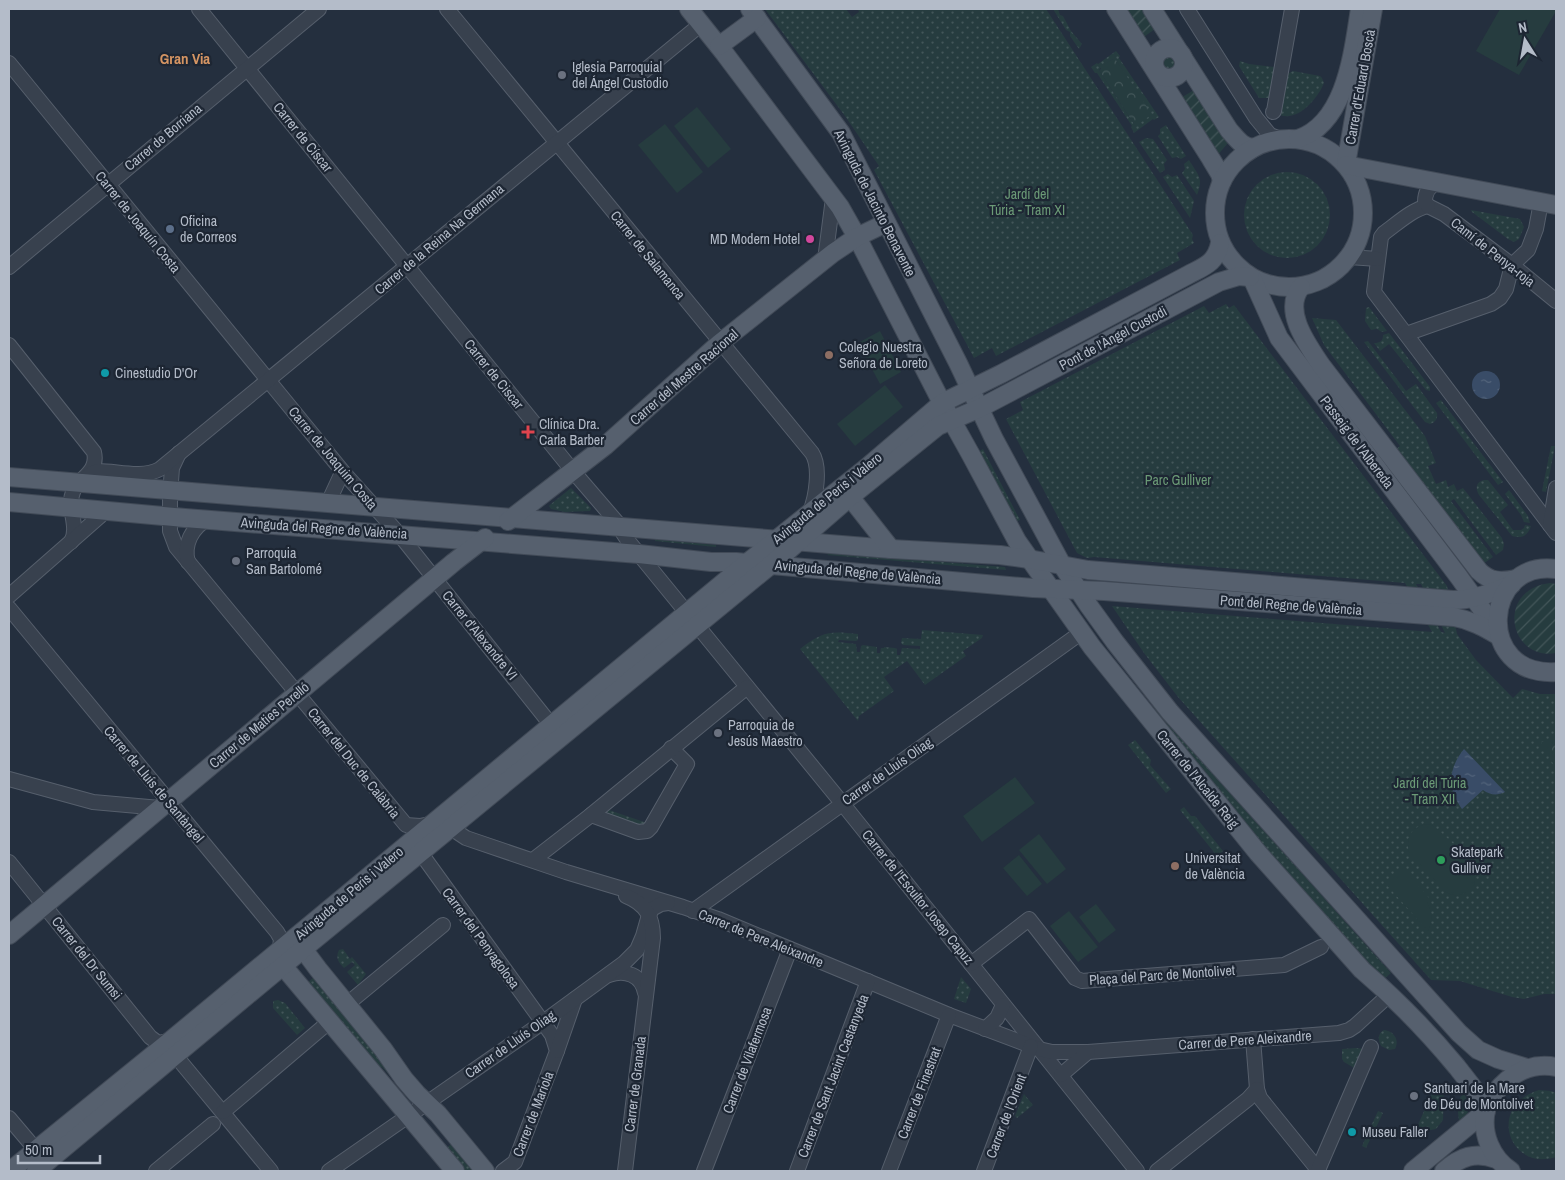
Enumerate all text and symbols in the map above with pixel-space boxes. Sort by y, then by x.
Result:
north arrow [1500,15,1550,65]
text: N [1517,18,1528,37]
street label: Carrer d'Eduard Boscà [1341,28,1379,146]
district label: Gran Via [160,48,210,69]
place label: Iglesia Parroquial del Ángel Custodio [572,58,668,92]
marker: Iglesia Parroquial del Ángel Custodio [556,69,568,81]
street label: Carrer de Císcar [269,98,337,176]
street label: Carrer de Borriana [121,99,206,175]
street label: Avinguda de Jacinto Benavente [830,126,920,280]
street label: Carrer de Joaquín Costa [91,167,185,277]
street label: Carrer de la Reina Na Germana [371,179,508,298]
park label: Jardí del Túria - Tram XI [989,185,1065,219]
street label: Carrer de Salamanca [607,207,690,304]
place label: Oficina de Correos [180,212,237,246]
street label: Camí de Penya-roja [1447,213,1539,291]
marker: Oficina de Correos [164,223,176,235]
place label: MD Modern Hotel [710,230,800,248]
marker: MD Modern Hotel [804,233,816,245]
street label: Pont de l'Àngel Custodi [1056,302,1170,374]
street label: Carrer del Mestre Racional [626,325,742,429]
street label: Carrer de Ciscar [460,335,528,413]
place label: Colegio Nuestra Señora de Loreto [839,338,928,372]
marker: Colegio Nuestra Señora de Loreto [823,349,835,361]
place label: Cinestudio D'Or [115,364,197,382]
marker: Cinestudio D'Or [99,367,111,379]
street label: Passeig de l'Albereda [1316,392,1398,492]
street label: Carrer de Joaquim Costa [285,403,382,514]
place label: Clínica Dra. Carla Barber [539,415,604,449]
marker: Clínica Dra. Carla Barber [521,425,535,439]
street label: Avinguda de Peris i Valero [768,448,886,548]
park label: Parc Gulliver [1145,471,1211,489]
street label: Avinguda del Regne de València [239,513,408,543]
place label: Parroquia San Bartolomé [246,544,322,578]
marker: Parroquia San Bartolomé [230,555,242,567]
street label: Avinguda del Regne de València [773,556,942,588]
street label: Carrer d'Alexandre VI [438,587,522,683]
street label: Pont del Regne de València [1219,591,1363,619]
street label: Carrer de Maties Perelló [205,678,313,772]
street label: Carrer del Duc de Calàbria [304,704,405,822]
place label: Parroquia de Jesús Maestro [728,716,803,750]
street label: Carrer de Lluís de Santàngel [100,722,208,846]
street label: Carrer de l'Alcalde Reig [1153,726,1244,832]
marker: Parroquia de Jesús Maestro [712,727,724,739]
street label: Carrer de Lluís Oliag [838,733,936,809]
park label: Jardí del Túria - Tram XII [1394,774,1467,808]
street label: Carrer de l'Escultor Josep Capuz [858,826,978,968]
street label: Avinguda de Peris i Valero [290,842,407,944]
place label: Skatepark Gulliver [1451,843,1503,877]
place label: Universitat de València [1185,849,1245,883]
marker: Skatepark Gulliver [1435,854,1447,866]
marker: Universitat de València [1169,860,1181,872]
street label: Carrer del Penyagolosa [438,884,524,993]
street label: Carrer de Pere Aleixandre [696,905,826,971]
street label: Carrer del Dr Sumsi [48,913,126,1003]
street label: Plaça del Parc de Montolivet [1088,961,1236,989]
street label: Carrer de Sant Jacint Castanyeda [793,991,873,1160]
street label: Carrer de Vilafermosa [718,1004,776,1116]
street label: Carrer de Lluís Oliag [461,1006,559,1082]
street label: Carrer de Pere Aleixandre [1178,1026,1312,1054]
street label: Carrer de Granada [620,1034,650,1133]
street label: Carrer de Finestrat [893,1045,945,1141]
street label: Carrer de Mariola [508,1068,558,1159]
street label: Carrer de l’Orient [982,1071,1030,1161]
place label: Santuari de la Mare de Déu de Montolivet [1424,1079,1533,1113]
marker: Santuari de la Mare de Déu de Montolivet [1408,1090,1420,1102]
place label: Museu Faller [1362,1123,1428,1141]
marker: Museu Faller [1346,1126,1358,1138]
scale bar [18,1132,100,1164]
text: 50 m [25,1139,52,1160]

